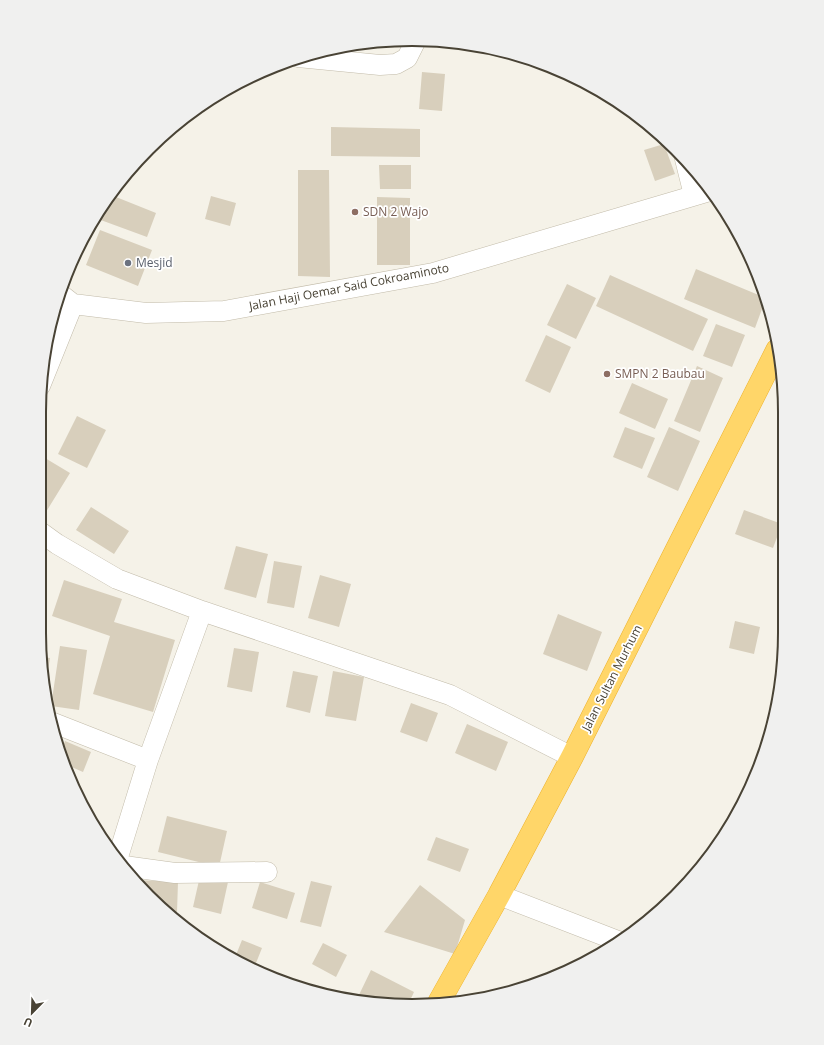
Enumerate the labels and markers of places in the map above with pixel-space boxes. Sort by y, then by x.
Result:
place label: SDN 2 Wajo [363,203,428,220]
marker: SDN 2 Wajo [350,207,360,217]
place label: Mesjid [136,254,173,271]
marker: Mesjid [123,258,133,268]
place label: SMPN 2 Baubau [615,365,705,382]
marker: SMPN 2 Baubau [602,369,612,379]

